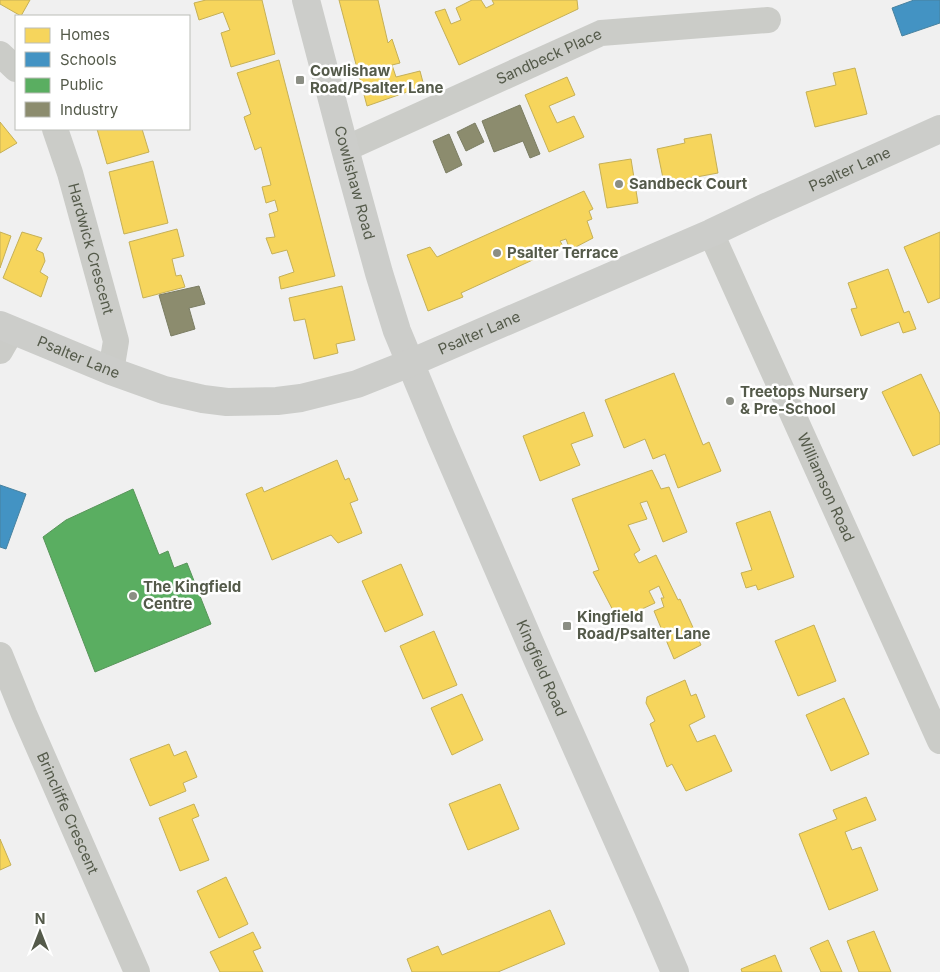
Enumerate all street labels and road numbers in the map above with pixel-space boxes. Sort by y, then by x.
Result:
street label: Sandbeck Place [493,24,605,88]
street label: Cowlishaw Road [330,124,379,242]
street label: Psalter Lane [806,142,893,196]
street label: Hardwick Crescent [64,181,118,316]
street label: Psalter Lane [435,307,523,359]
street label: Psalter Lane [35,332,123,382]
street label: Williamson Road [793,430,859,544]
street label: Kingfield Road [512,617,571,719]
street label: Brincliffe Crescent [33,749,103,877]

